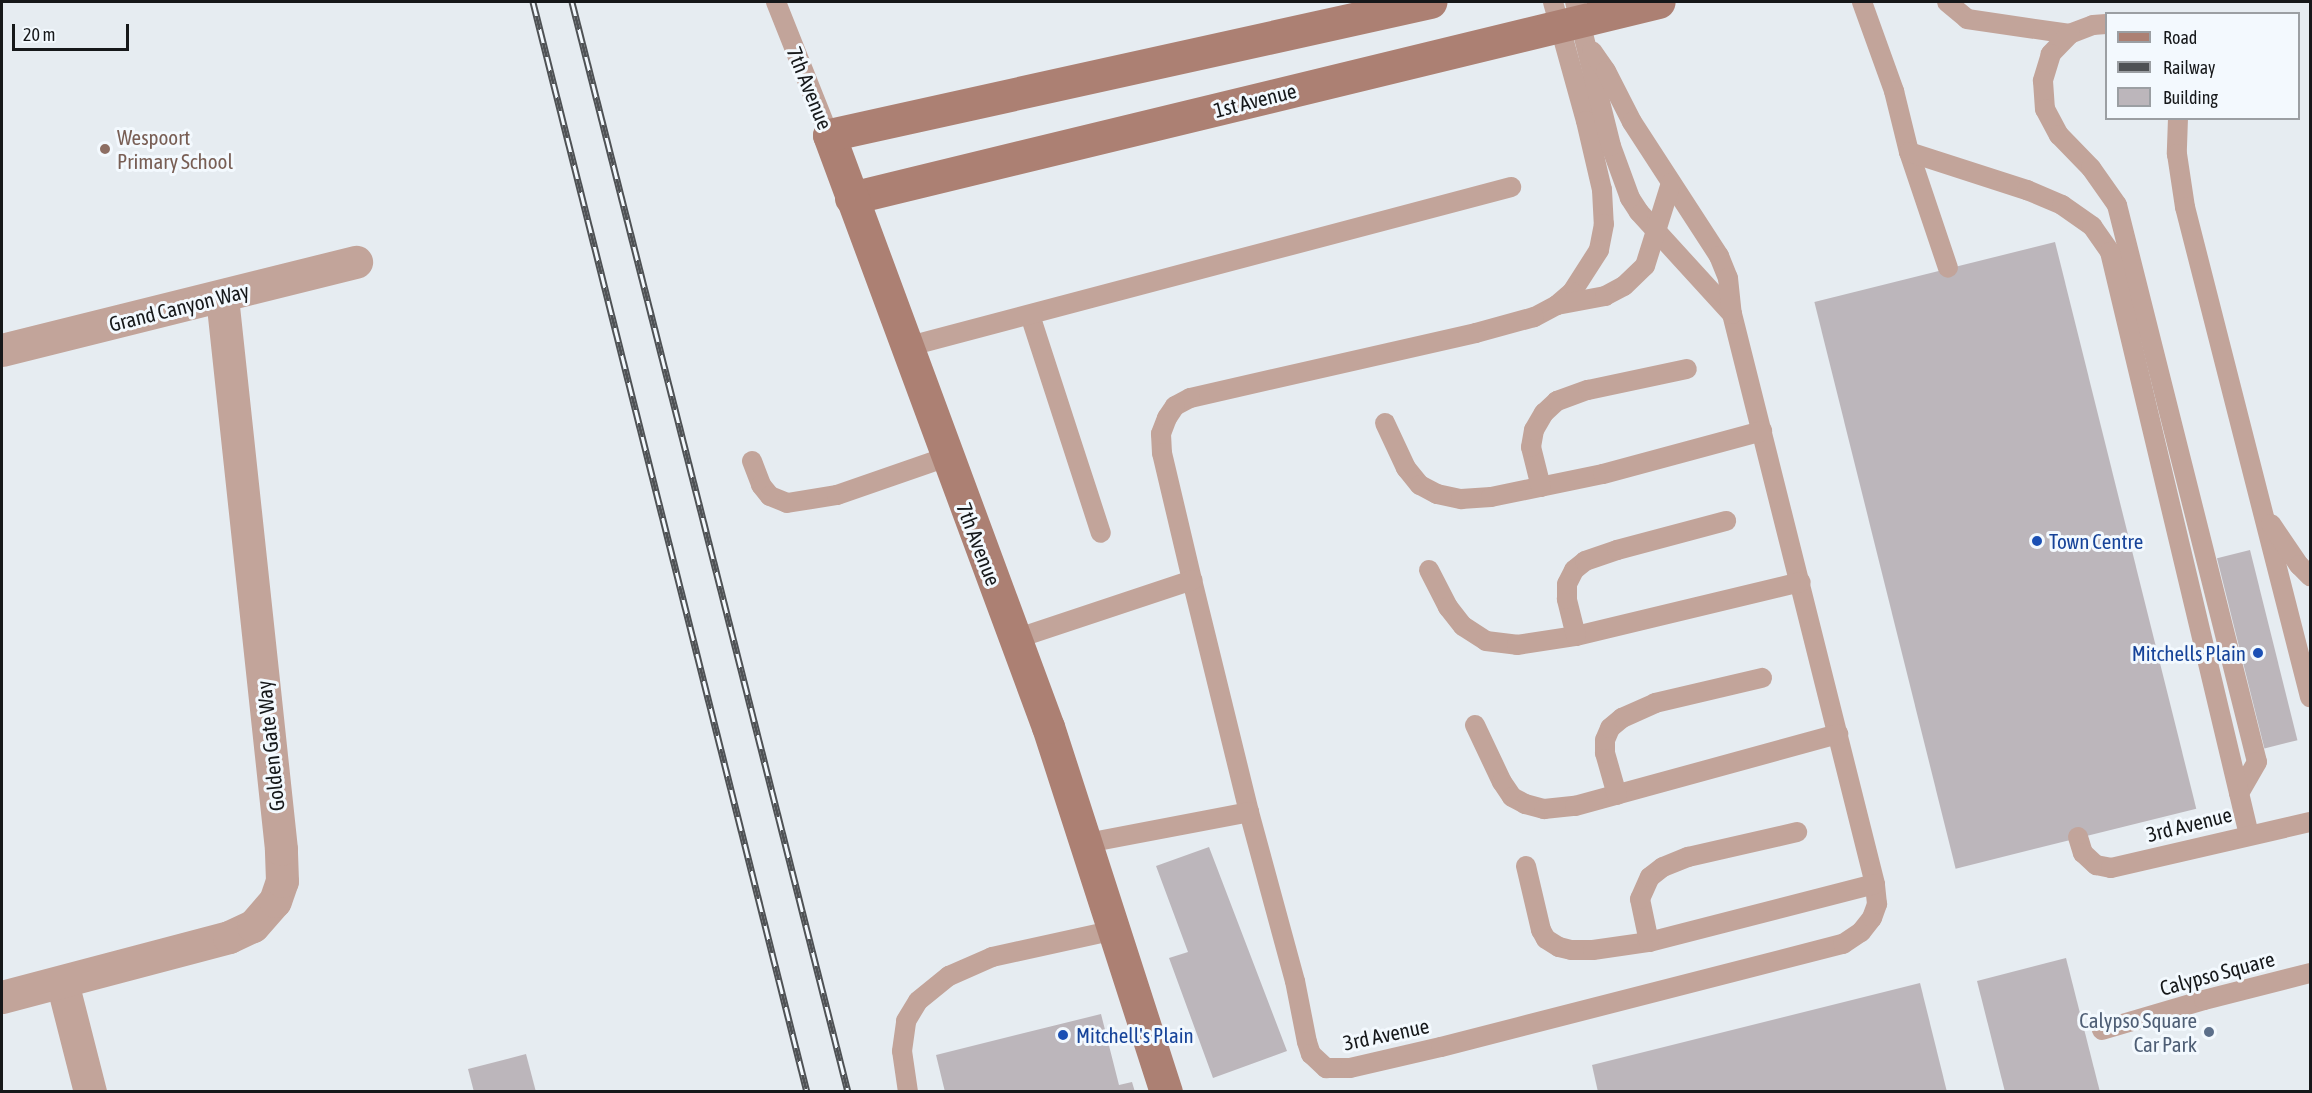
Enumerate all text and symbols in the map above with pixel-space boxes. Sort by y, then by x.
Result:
scale bar [15,12,132,50]
legend [2105,12,2300,120]
text: 20 m [23,24,55,45]
text: Road [2163,27,2197,48]
street label: 7th Avenue [782,43,838,133]
text: Railway [2163,57,2215,78]
street label: 1st Avenue [1211,78,1299,122]
text: Building [2163,87,2218,108]
place label: Wespoort Primary School [117,124,233,174]
marker: Wespoort Primary School [98,142,112,156]
street label: Grand Canyon Way [106,277,252,337]
street label: 7th Avenue [952,499,1006,589]
place label: Town Centre [2049,528,2143,554]
marker: Town Centre [2030,534,2044,548]
place label: Mitchells Plain [2132,640,2246,666]
marker: Mitchells Plain [2251,646,2265,660]
street label: Golden Gate Way [251,680,289,812]
street label: 3rd Avenue [2144,801,2234,847]
street label: Calypso Square [2157,946,2277,1000]
place label: Calypso Square Car Park [2079,1007,2197,1057]
street label: 3rd Avenue [1341,1013,1431,1055]
place label: Mitchell's Plain [1076,1022,1194,1048]
marker: Calypso Square Car Park [2202,1025,2216,1039]
marker: Mitchell's Plain [1054,1026,1072,1044]

